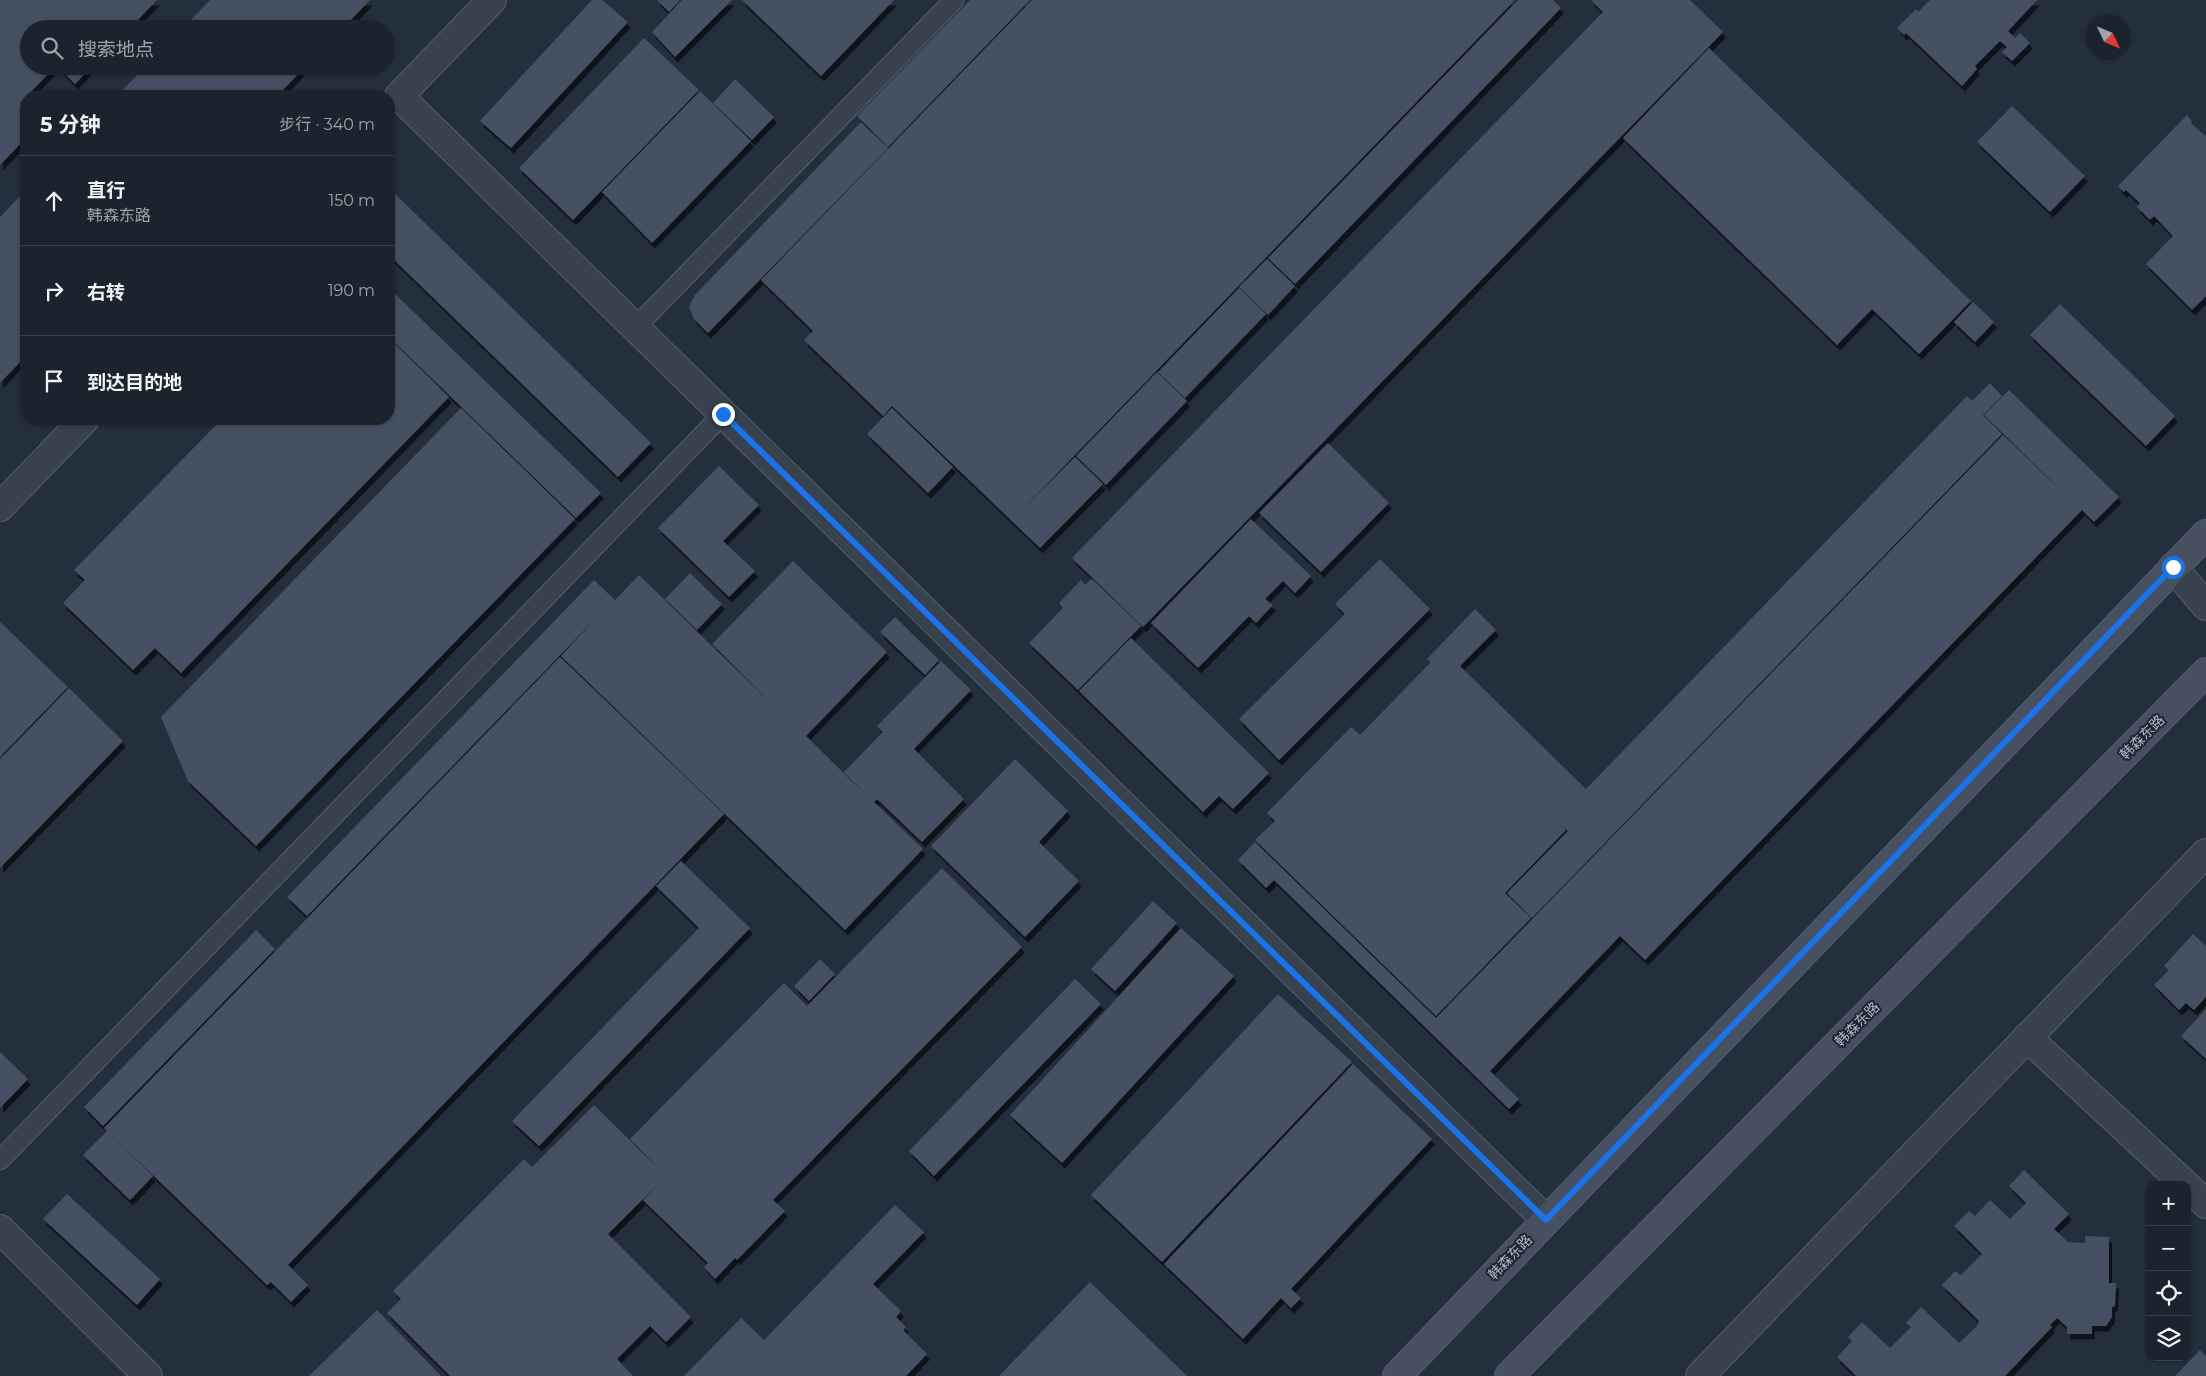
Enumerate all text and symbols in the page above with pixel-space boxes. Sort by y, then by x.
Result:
north arrow [2086,15,2131,60]
search box [20,20,395,75]
icon: search [38,34,66,62]
text: 搜索地点 [78,38,154,61]
text: 5 分钟 [40,112,100,137]
text: 步行 · 340 m [279,115,375,134]
text: 直行 [87,179,125,202]
icon: ahead [40,187,68,215]
text: 150 m [328,191,375,210]
text: 韩森东路 [87,206,151,225]
icon: right [40,277,68,305]
text: 右转 [87,281,125,304]
text: 190 m [328,281,375,300]
icon: arrive [40,367,68,395]
text: 到达目的地 [87,371,182,394]
route end [712,403,735,426]
route start [2162,556,2185,579]
street label: 韩森东路 [2116,711,2168,763]
street label: 韩森东路 [1831,998,1883,1050]
map controls [2146,1181,2191,1361]
button: + [2146,1181,2191,1226]
button: − [2146,1226,2191,1271]
street label: 韩森东路 [1484,1231,1536,1283]
button: locate [2146,1271,2191,1316]
button: layers [2146,1316,2191,1361]

